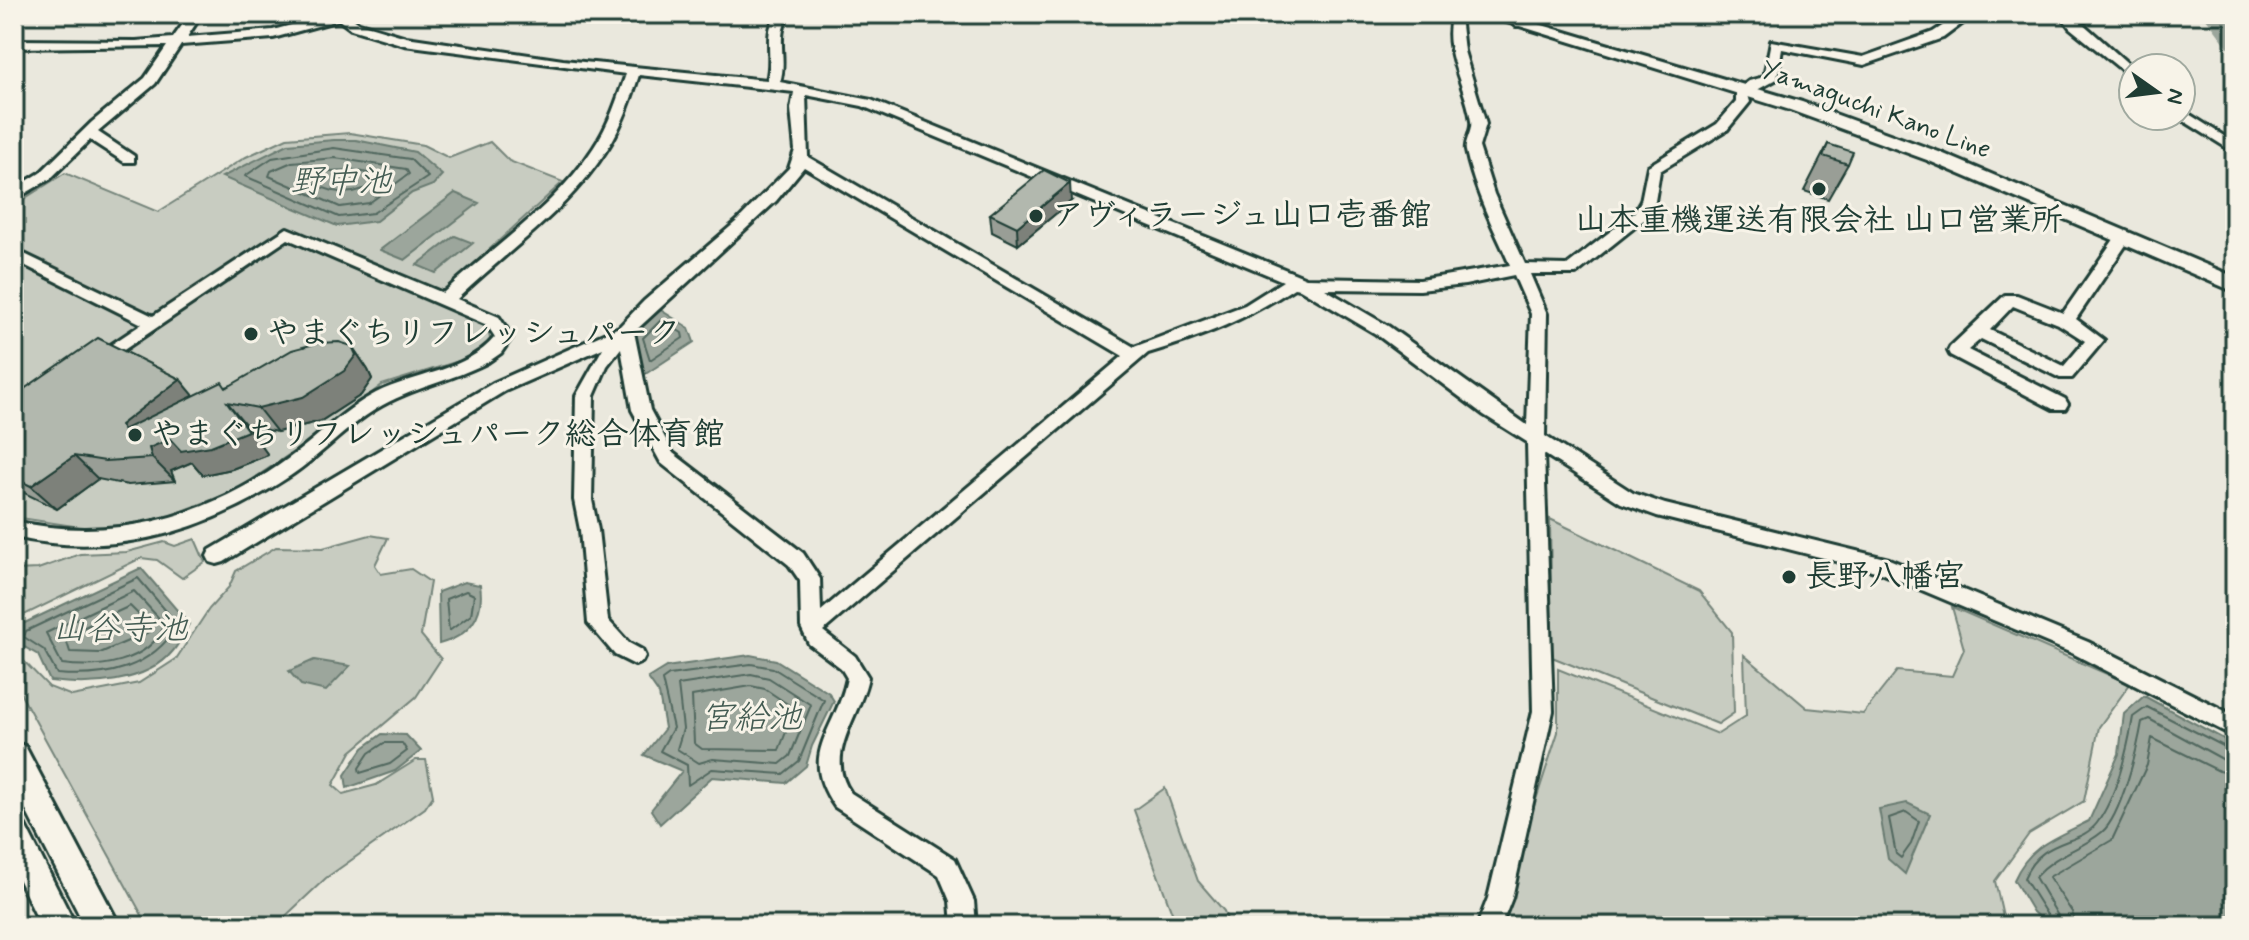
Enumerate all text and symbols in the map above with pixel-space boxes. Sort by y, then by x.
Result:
north arrow [2117,52,2197,132]
street label: Yamaguchi Kano Line [1756,53,1995,169]
text: N [2159,86,2190,107]
water label: 野中池 [290,160,393,205]
marker: 山本重機運送有限会社 山口営業所 [1810,180,1828,198]
place label: アヴィラージュ山口壱番館 [1052,195,1431,237]
place label: 山本重機運送有限会社 山口営業所 [1575,200,2063,242]
marker: アヴィラージュ山口壱番館 [1027,207,1045,225]
place label: やまぐちリフレッシュパーク [267,313,680,355]
marker: やまぐちリフレッシュパーク [242,325,260,343]
place label: やまぐちリフレッシュパーク総合体育館 [151,414,724,456]
marker: やまぐちリフレッシュパーク総合体育館 [126,426,144,444]
place label: 長野八幡宮 [1805,556,1965,598]
marker: 長野八幡宮 [1780,568,1798,586]
water label: 山谷寺池 [52,607,189,652]
water label: 宮給池 [700,696,803,741]

